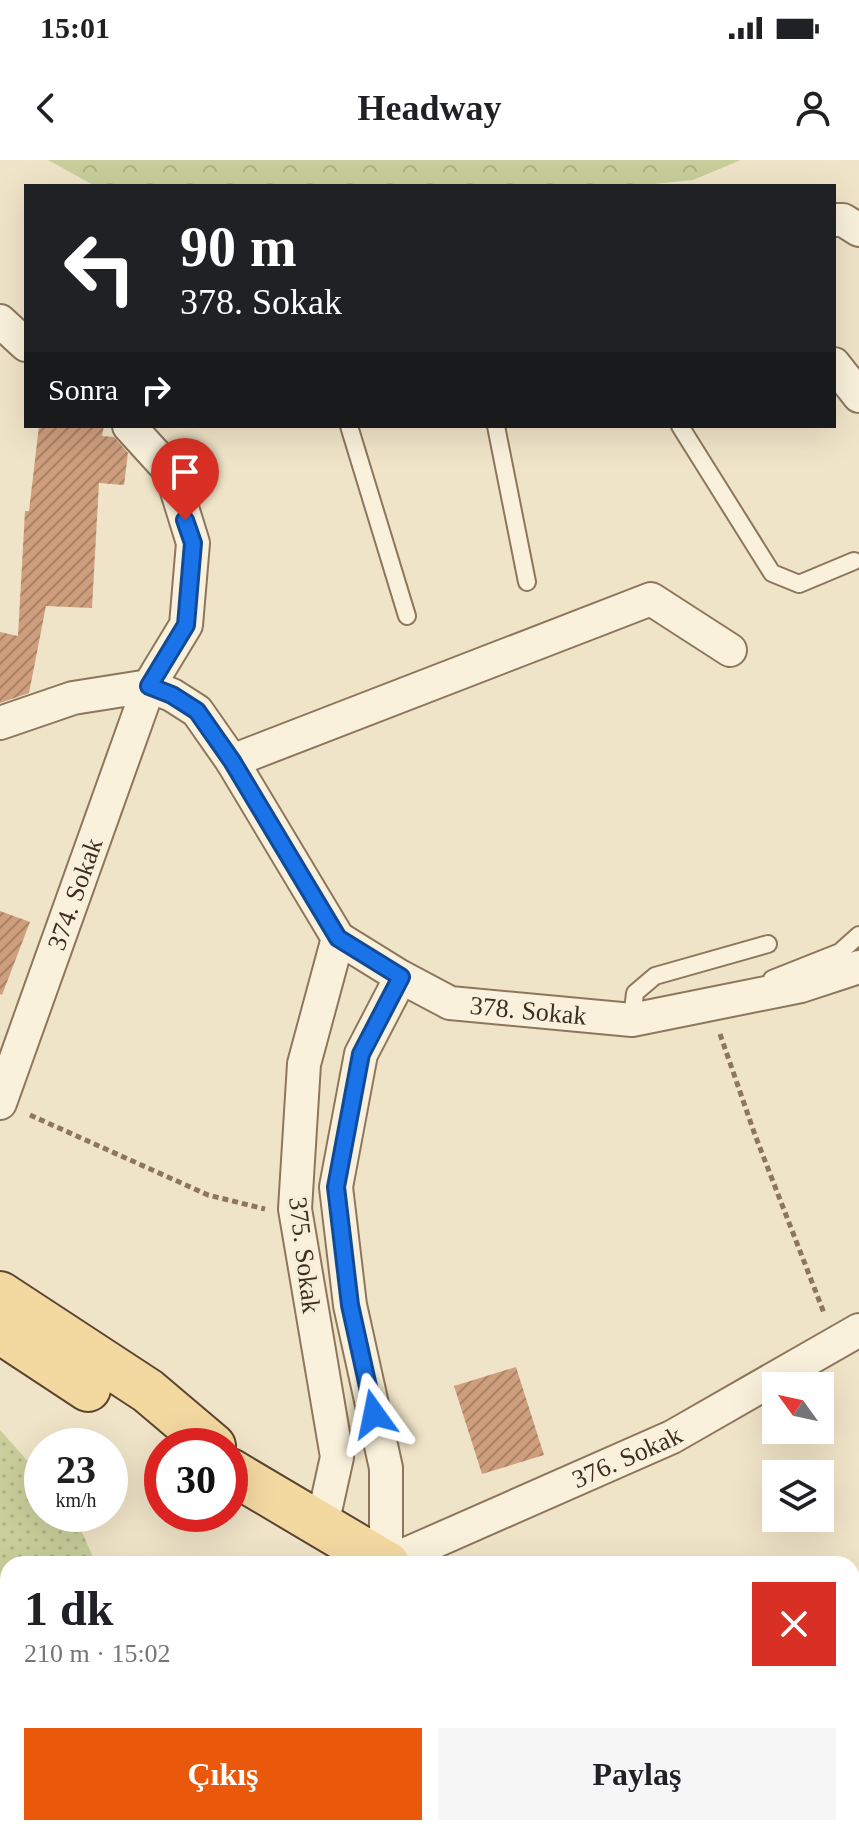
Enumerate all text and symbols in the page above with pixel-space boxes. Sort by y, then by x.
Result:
text: 15:01 [40,11,110,44]
icon: back [24,86,68,130]
icon: person [791,86,835,130]
text: Headway [358,88,502,128]
icon: left [48,216,152,320]
text: 90 m [180,216,297,278]
text: 378. Sokak [180,282,342,322]
icon: right [134,368,178,412]
text: Sonra [48,373,118,406]
pin [151,438,219,520]
icon: arrive [163,450,207,494]
street label: 374. Sokak [42,834,109,954]
street label: 378. Sokak [469,991,588,1031]
street label: 375. Sokak [283,1195,326,1315]
position arrow [332,1372,416,1456]
north arrow [762,1372,834,1444]
map controls [762,1372,834,1532]
street label: 376. Sokak [568,1420,687,1494]
speed limit sign: 30 [144,1428,248,1532]
text: 23 [56,1447,96,1492]
button: layers [762,1460,834,1532]
text: km/h [55,1489,97,1511]
text: 1 dk [24,1582,113,1635]
button: close [752,1582,836,1666]
text: 210 m · 15:02 [24,1639,171,1668]
button: Çıkış [24,1728,422,1820]
button: Paylaş [438,1728,836,1820]

